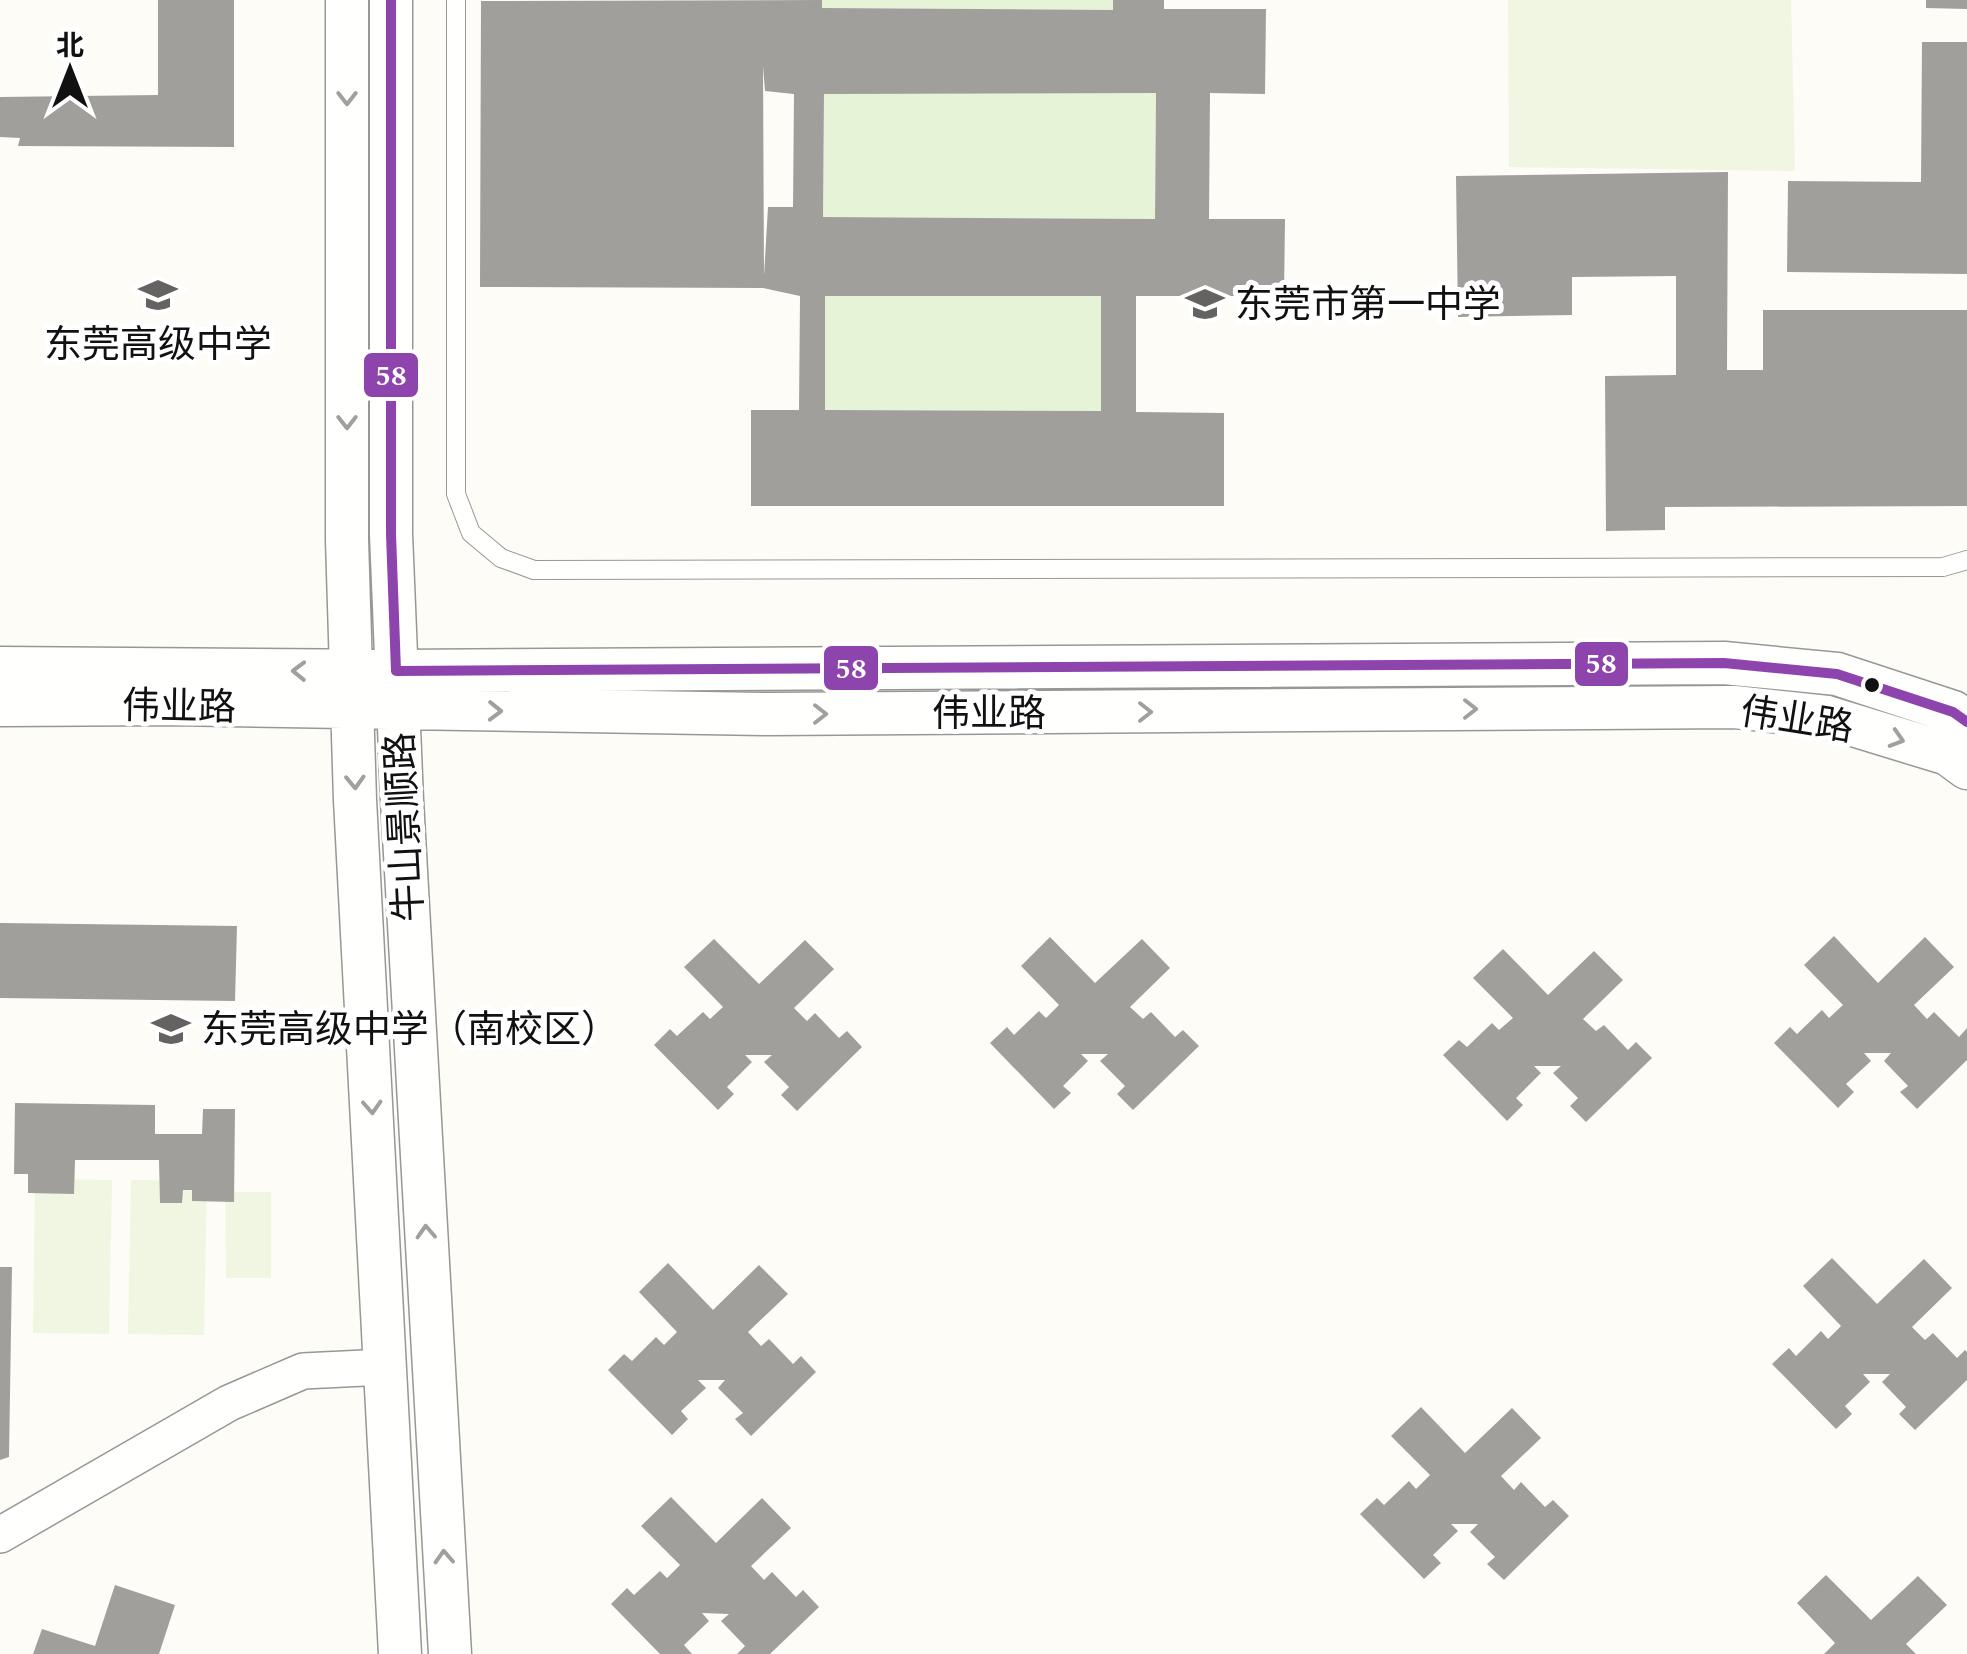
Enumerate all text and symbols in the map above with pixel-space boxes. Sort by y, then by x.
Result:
north arrow [20,20,120,120]
text: 北 [56,25,84,68]
one-way arrow [336,90,358,106]
school or university icon: 东莞高级中学 [137,274,179,316]
place label: 东莞市第一中学 [1235,277,1501,335]
school or university icon: 东莞市第一中学 [1184,283,1226,325]
place label: 东莞高级中学 [44,317,272,375]
line badge: 58 [362,351,420,399]
text: 58 [375,355,407,398]
one-way arrow [336,416,358,431]
line badge: 58 [1573,640,1630,688]
text: 58 [1585,643,1617,686]
line badge: 58 [822,644,880,692]
text: 58 [835,648,867,691]
one-way arrow [290,660,306,681]
unlabelled marker [1862,675,1882,695]
street label: 伟业路 [121,678,236,738]
street label: 伟业路 [1736,683,1858,759]
street label: 伟业路 [932,686,1046,744]
one-way arrow [1464,698,1479,720]
one-way arrow [488,700,504,721]
one-way arrow [1138,701,1154,723]
one-way arrow [814,703,829,725]
one-way arrow [1888,727,1905,747]
street label: 牛山景顺路 [372,730,440,923]
one-way arrow [344,775,365,791]
place label: 东莞高级中学（南校区） [201,1002,619,1060]
school or university icon: 东莞高级中学（南校区） [150,1008,192,1050]
one-way arrow [361,1099,382,1115]
one-way arrow [416,1224,437,1240]
one-way arrow [434,1548,455,1564]

